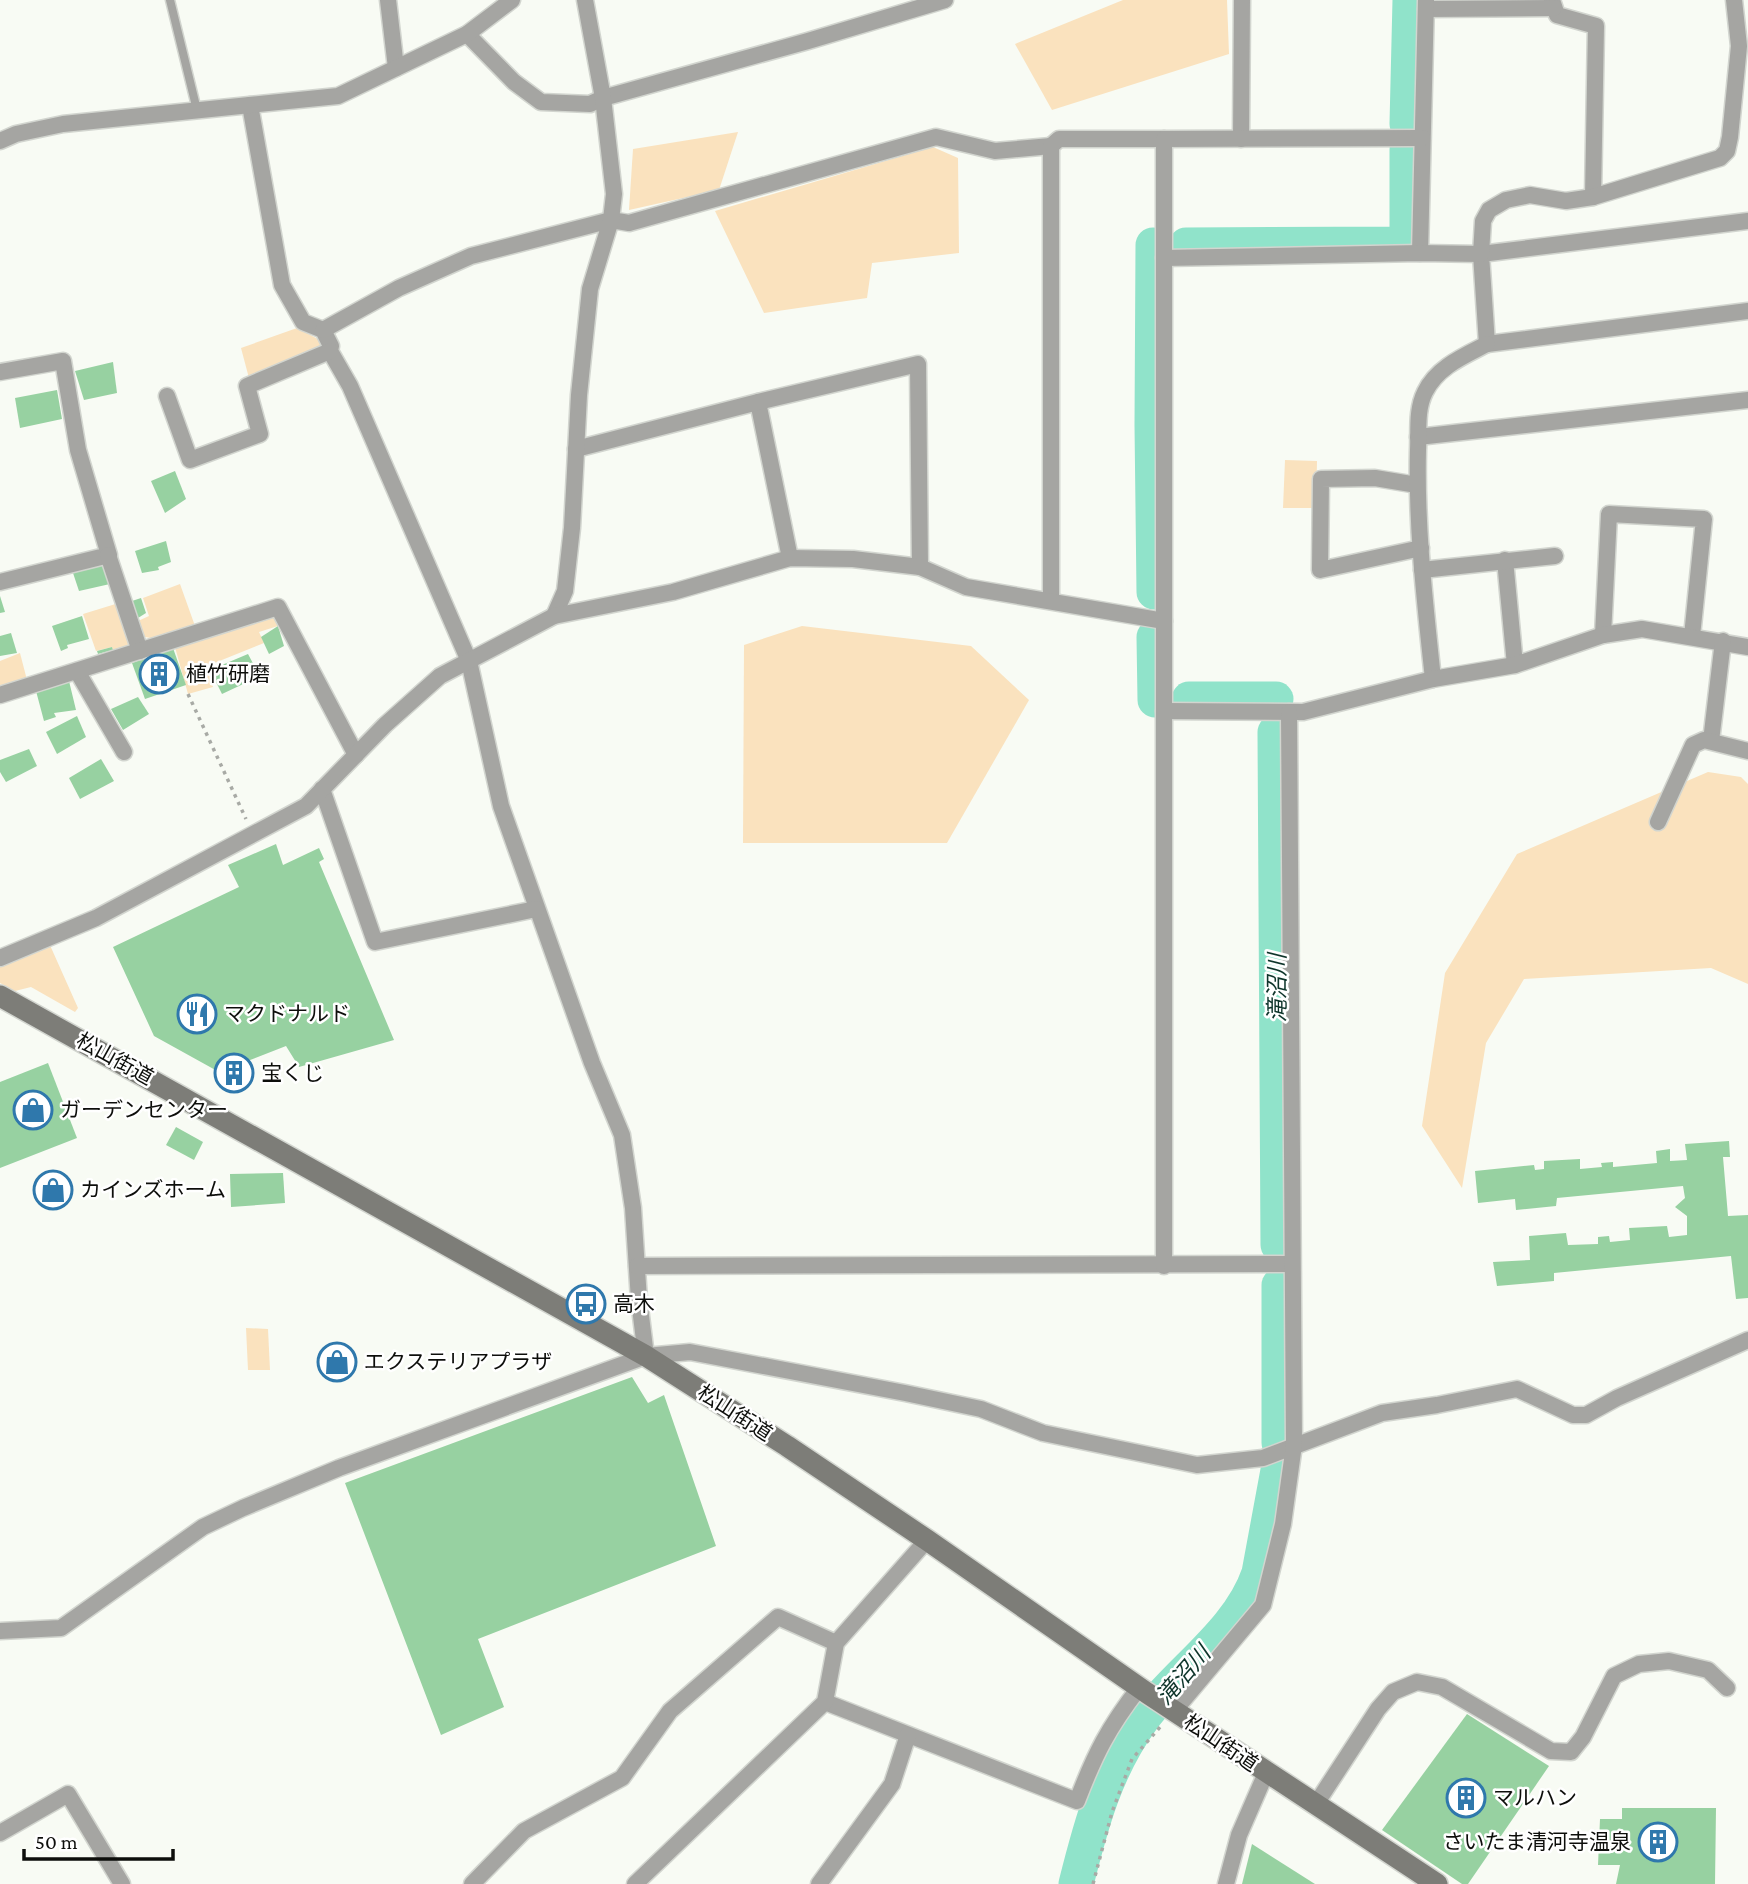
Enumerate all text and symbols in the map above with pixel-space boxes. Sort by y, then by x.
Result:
building icon: 植竹研磨 [138,653,180,695]
place label: 植竹研磨 [186,662,270,686]
water label: 滝沼川 [1264,951,1290,1023]
restaurant icon: マクドナルド [176,993,218,1035]
place label: マクドナルド [224,1002,350,1026]
street label: 松山街道 [72,1028,158,1090]
building icon: 宝くじ [213,1052,255,1094]
place label: 宝くじ [261,1061,324,1085]
shop icon: ガーデンセンター [12,1089,54,1131]
place label: ガーデンセンター [60,1098,228,1122]
shop icon: カインズホーム [32,1169,74,1211]
place label: カインズホーム [80,1178,226,1202]
bus stop icon: 高木 [565,1283,607,1325]
place label: 高木 [613,1292,655,1316]
shop icon: エクステリアプラザ [316,1341,358,1383]
place label: エクステリアプラザ [364,1350,552,1374]
street label: 松山街道 [693,1380,777,1446]
water label: 滝沼川 [1151,1638,1217,1710]
street label: 松山街道 [1179,1710,1263,1776]
building icon: マルハン [1445,1777,1487,1819]
place label: マルハン [1493,1786,1577,1810]
scale bar [24,1818,173,1862]
building icon: さいたま清河寺温泉 [1637,1821,1679,1863]
text: 50 m [35,1830,78,1854]
place label: さいたま清河寺温泉 [1443,1830,1631,1854]

